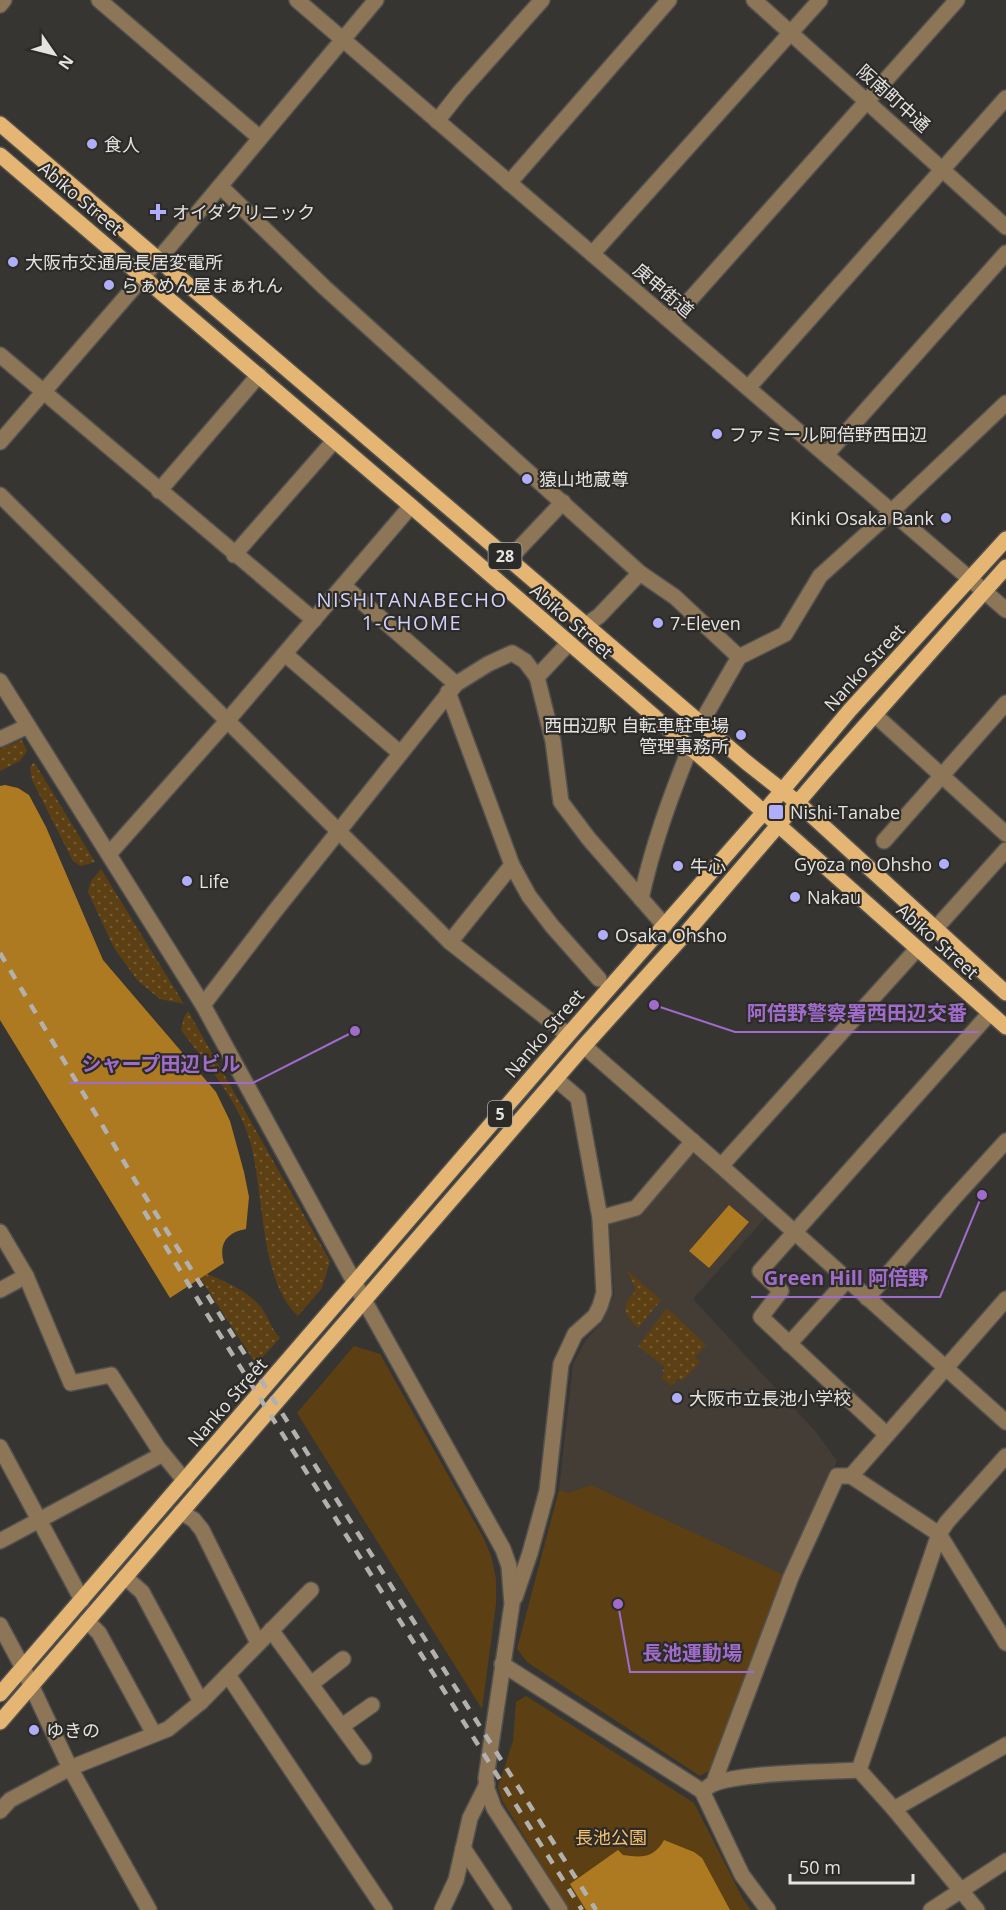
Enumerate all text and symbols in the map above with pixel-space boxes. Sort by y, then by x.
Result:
north arrow [24,24,84,84]
text: N [54,51,79,74]
street label: 阪南町中通 [853,59,935,137]
place label: 食人 [104,132,140,156]
marker: 食人 [85,137,99,151]
street label: Abiko Street [34,156,128,240]
place label: オイダクリニック [172,200,315,224]
marker: オイダクリニック [149,203,167,221]
place label: 大阪市交通局長居変電所 [25,250,223,274]
marker: 大阪市交通局長居変電所 [6,255,20,269]
street label: 庚申街道 [629,258,699,322]
place label: らぁめん屋まぁれん [121,273,283,297]
marker: らぁめん屋まぁれん [102,278,116,292]
place label: ファミール阿倍野西田辺 [729,422,927,446]
marker: ファミール阿倍野西田辺 [710,427,724,441]
place label: 猿山地蔵尊 [539,467,629,491]
marker: 猿山地蔵尊 [520,472,534,486]
place label: Kinki Osaka Bank [790,506,935,530]
marker: Kinki Osaka Bank [939,511,953,525]
road number: 28 [488,543,522,569]
street label: Abiko Street [526,578,618,664]
district label: NISHITANABECHO 1-CHOME [316,586,508,636]
place label: 7-Eleven [670,611,741,635]
marker: 7-Eleven [651,616,665,630]
street label: Nanko Street [818,618,910,716]
place label: 西田辺駅 自転車駐車場 管理事務所 [544,713,729,758]
marker: 西田辺駅 自転車駐車場 管理事務所 [734,728,748,742]
place label: Nishi-Tanabe [790,800,900,824]
marker: Nishi-Tanabe [767,803,785,821]
place label: Gyoza no Ohsho [794,852,932,876]
place label: 牛心 [690,854,726,878]
marker: Gyoza no Ohsho [937,857,951,871]
marker: 牛心 [671,859,685,873]
place label: Life [199,869,229,893]
marker: Life [180,874,194,888]
place label: Nakau [807,885,861,909]
marker: Nakau [788,890,802,904]
street label: Abiko Street [892,898,984,984]
place label: Osaka Ohsho [615,923,727,947]
marker: Osaka Ohsho [596,928,610,942]
street label: Nanko Street [499,984,589,1082]
callout: 阿倍野警察署西田辺交番 [735,994,979,1032]
text: 阿倍野警察署西田辺交番 [747,999,967,1026]
callout: シャープ田辺ビル [69,1045,253,1083]
text: シャープ田辺ビル [82,1050,240,1077]
road number: 5 [488,1101,512,1127]
callout: Green Hill 阿倍野 [751,1259,940,1297]
text: Green Hill 阿倍野 [764,1264,928,1291]
street label: Nanko Street [182,1353,272,1451]
place label: 大阪市立長池小学校 [689,1386,851,1410]
marker: 大阪市立長池小学校 [670,1391,684,1405]
callout: 長池運動場 [630,1634,754,1672]
text: 長池運動場 [642,1639,742,1666]
place label: ゆきの [46,1718,100,1742]
marker: ゆきの [27,1723,41,1737]
park label: 長池公園 [575,1825,647,1849]
scale bar [790,1847,913,1885]
text: 50 m [799,1855,841,1879]

